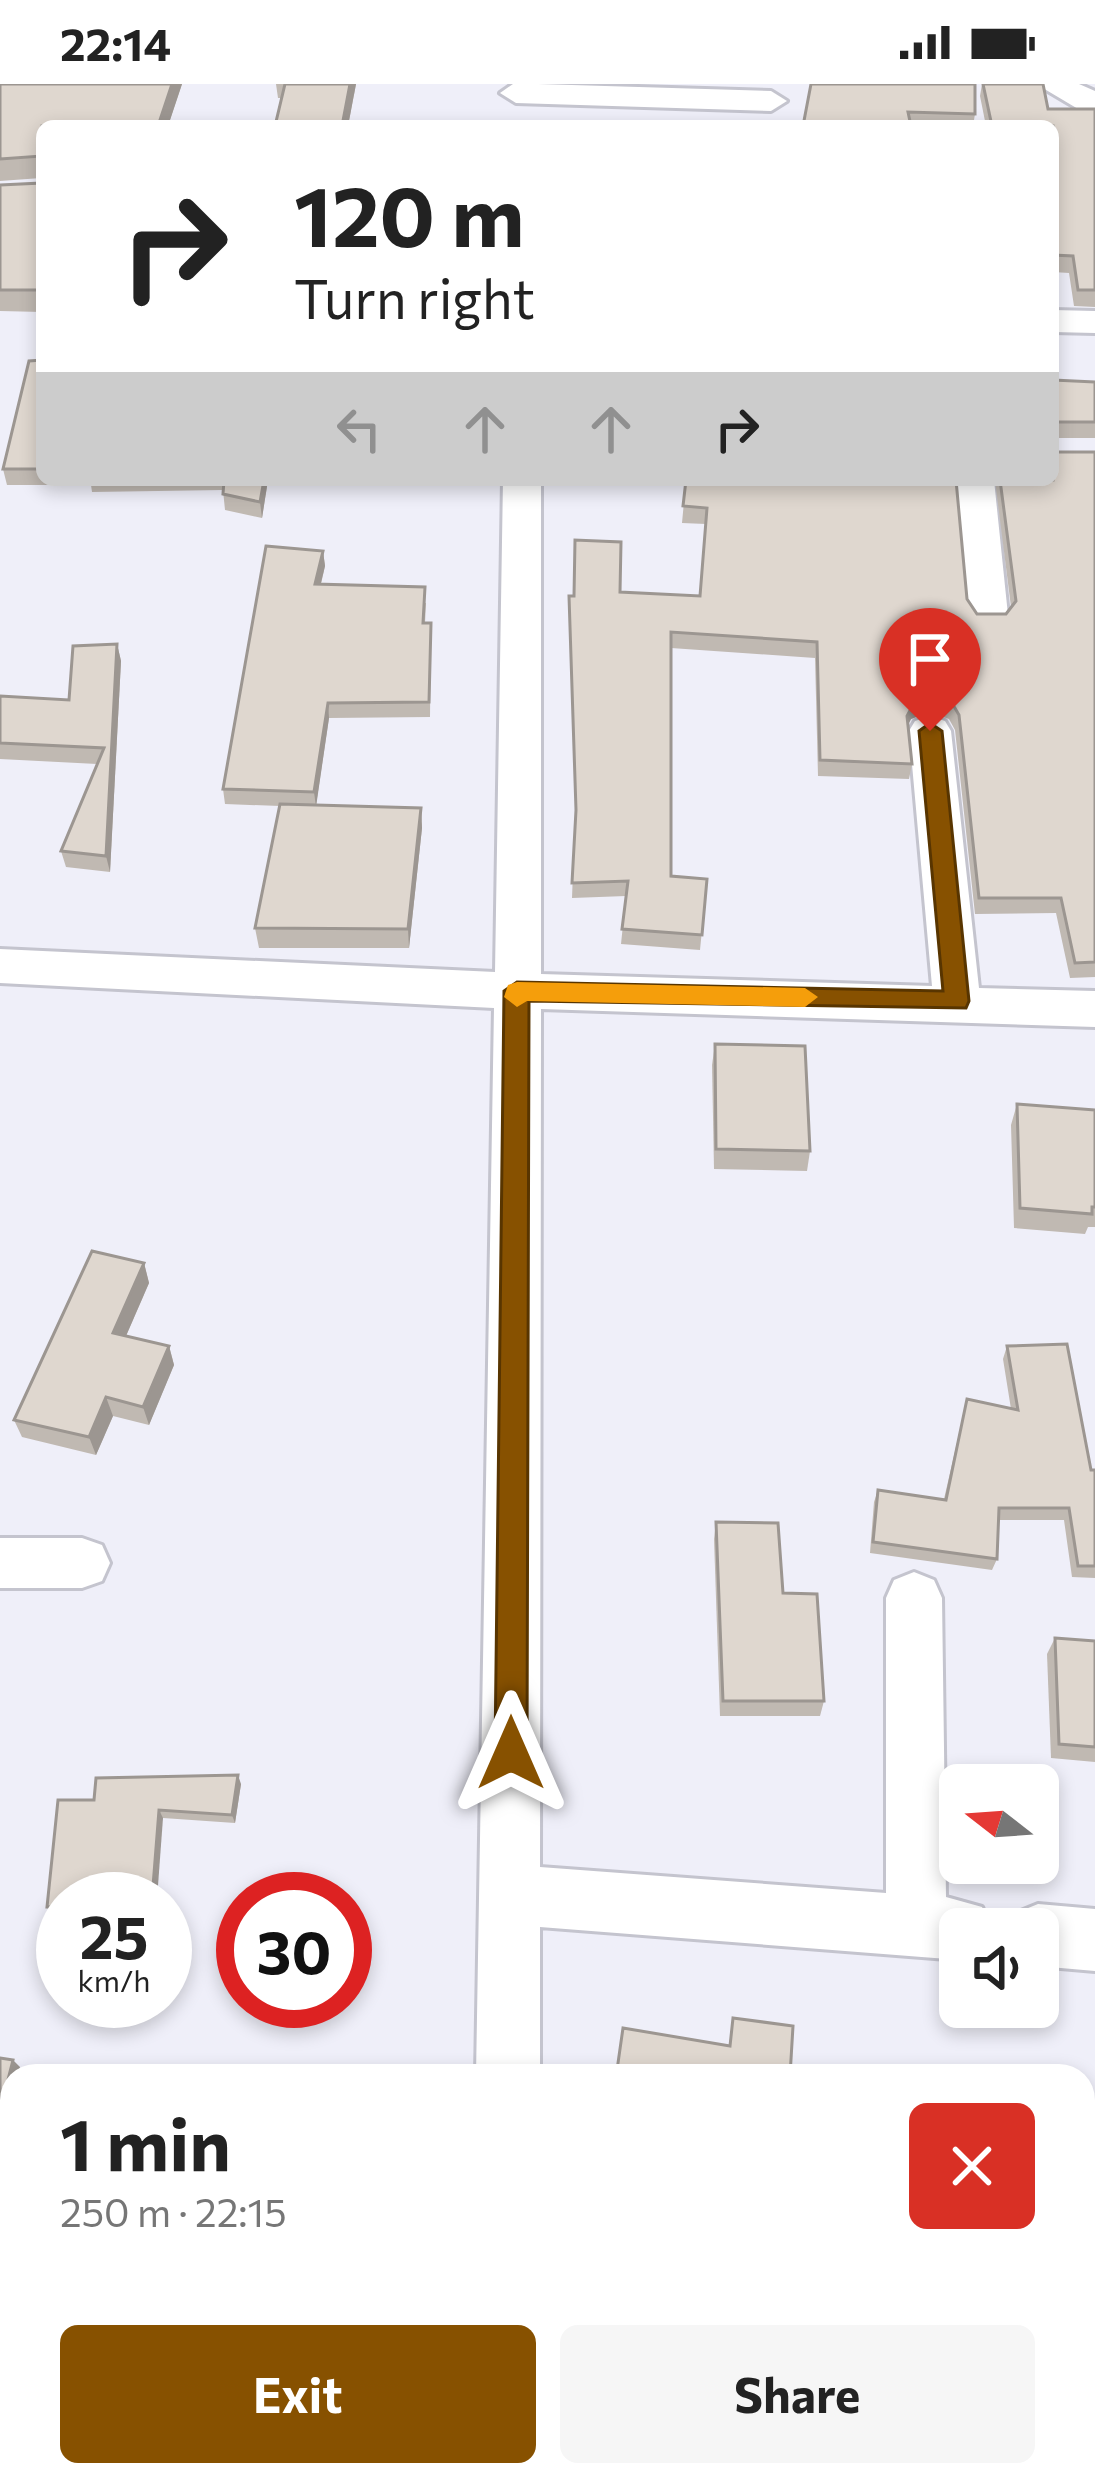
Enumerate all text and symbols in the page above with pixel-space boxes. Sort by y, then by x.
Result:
text: 22:14 [60,15,171,70]
text: 120 m [294,162,524,264]
icon: right [96,168,252,324]
text: Turn right [294,264,535,330]
icon: left [326,396,392,462]
icon: ahead [452,396,518,462]
icon: ahead [578,396,644,462]
icon: right [704,396,770,462]
pin [879,608,981,731]
icon: arrive [897,626,963,692]
position arrow [448,1690,574,1816]
north arrow [939,1764,1059,1884]
map controls [939,1764,1059,2028]
speed limit sign: 30 [216,1872,372,2028]
text: 25 [79,1898,149,1971]
button: sound [939,1908,1059,2028]
text: km/h [78,1961,150,1998]
text: 1 min [60,2098,231,2186]
button: close [909,2103,1035,2229]
text: 250 m · 22:15 [60,2187,287,2235]
button: Exit [60,2325,536,2463]
button: Share [560,2325,1035,2463]

